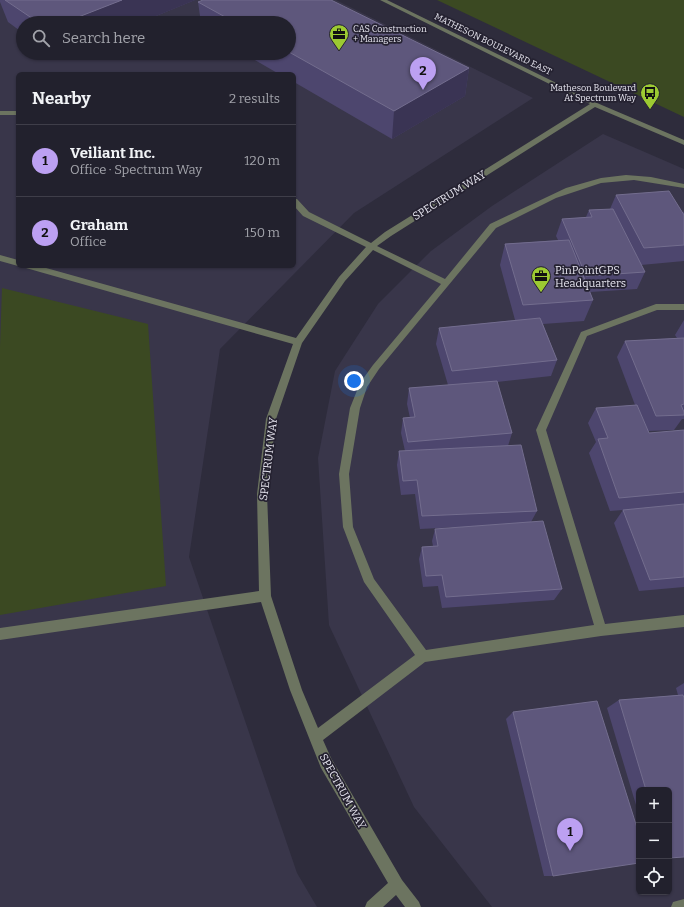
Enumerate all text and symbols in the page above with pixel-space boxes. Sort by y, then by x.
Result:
street label: MATHESON BOULEVARD EAST [433,11,554,77]
search box [16,16,296,60]
office icon: CAS Construction + Managers [328,23,350,51]
place label: CAS Construction + Managers [353,24,427,44]
icon: search [30,27,52,49]
text: Search here [62,29,145,47]
pin: 2 [410,57,436,90]
bus stop icon: Matheson Boulevard At Spectrum Way [639,82,661,110]
place label: Matheson Boulevard At Spectrum Way [550,83,637,103]
text: Nearby [32,88,91,109]
text: 2 results [229,91,280,106]
text: Veiliant Inc. [70,144,155,162]
text: 1 [42,153,48,168]
text: 120 m [244,153,280,168]
text: Office · Spectrum Way [70,162,202,177]
street label: SPECTRUM WAY [410,167,489,223]
text: Graham [70,216,128,234]
text: 2 [41,225,49,240]
text: 150 m [244,225,280,240]
text: Office [70,234,106,249]
place label: PinPointGPS Headquarters [555,264,626,290]
office icon: PinPointGPS Headquarters [530,265,552,293]
your location [344,371,364,391]
street label: SPECTRUM WAY [257,416,280,501]
street label: SPECTRUM WAY [317,751,369,832]
map controls [636,787,672,895]
button: + [636,787,672,823]
pin: 1 [557,818,583,851]
button: − [636,823,672,859]
button: locate [636,859,672,895]

